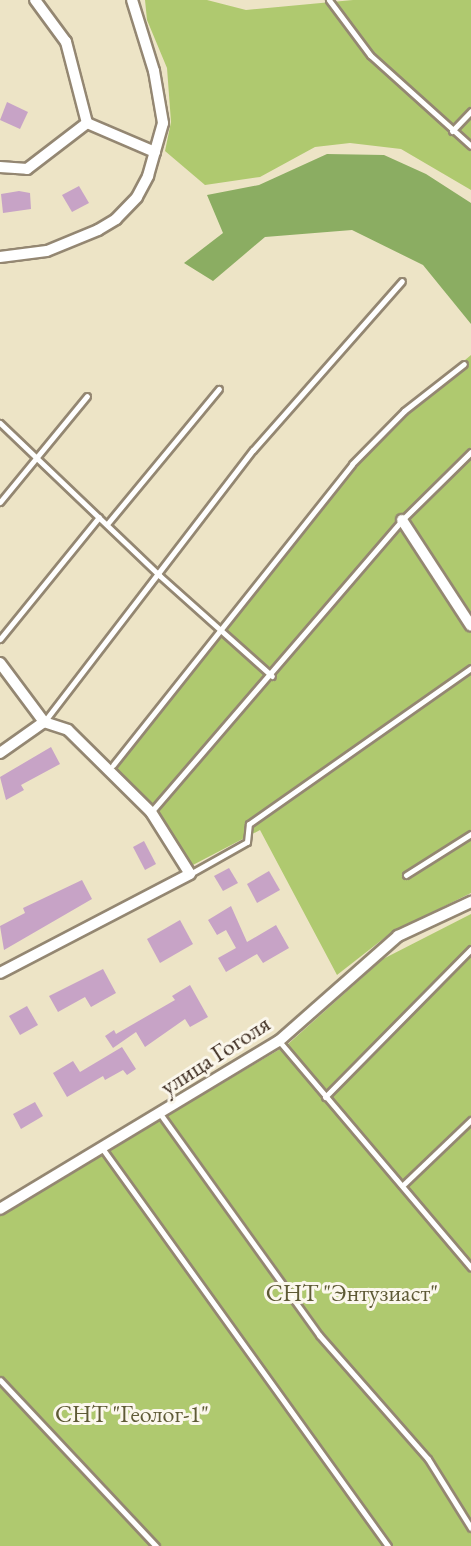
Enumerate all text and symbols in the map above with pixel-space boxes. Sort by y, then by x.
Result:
street label: улица Гоголя [155,1009,275,1101]
park label: СНТ "Энтузиаст" [266,1279,438,1307]
park label: СНТ "Геолог-1" [55,1400,209,1428]

